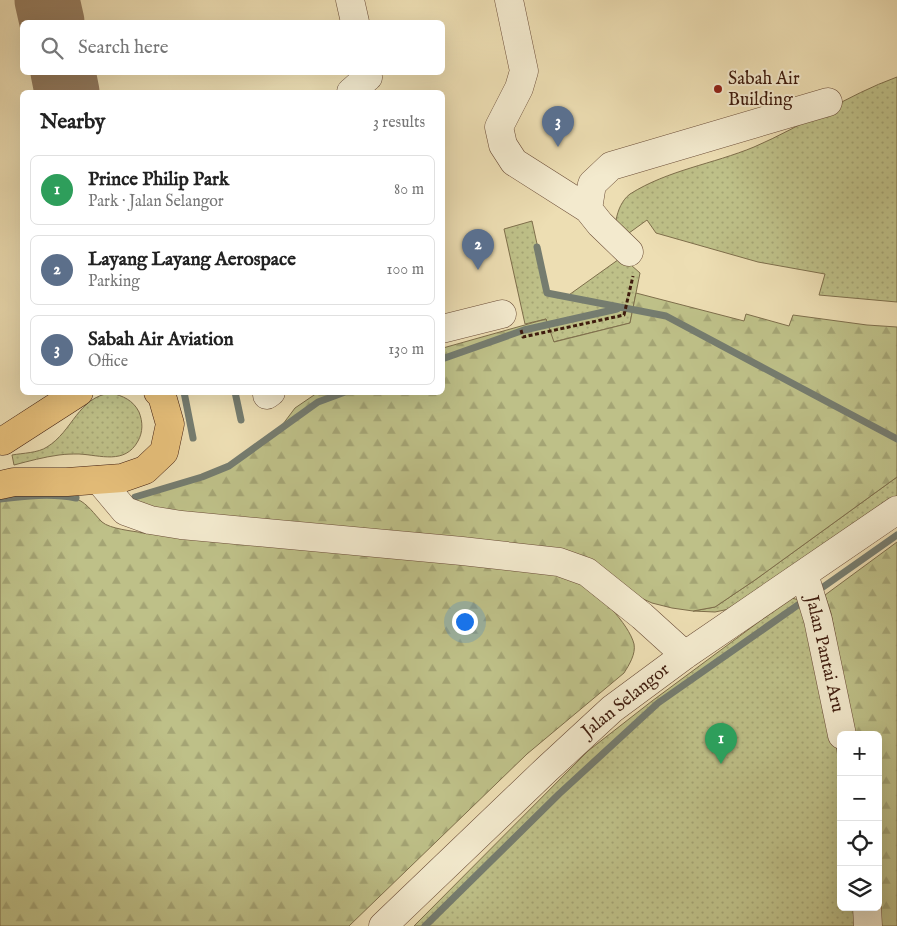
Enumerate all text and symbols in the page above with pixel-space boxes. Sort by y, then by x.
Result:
search box [20,20,445,75]
icon: search [38,34,66,62]
text: Search here [78,36,169,60]
place label: Sabah Air Building [728,68,800,112]
marker: Sabah Air Building [712,83,724,95]
pin: 3 [542,106,574,147]
text: Nearby [40,109,105,136]
text: 3 results [373,113,425,133]
text: Prince Philip Park [88,168,229,192]
text: 1 [54,180,60,200]
text: 80 m [394,180,424,200]
text: Park · Jalan Selangor [88,192,224,212]
pin: 2 [462,229,494,270]
text: Layang Layang Aerospace [88,248,296,272]
text: 2 [53,260,61,280]
text: 100 m [387,260,424,280]
text: Parking [88,272,140,292]
text: Sabah Air Aviation [88,328,234,352]
text: 3 [54,340,60,360]
text: 130 m [388,340,424,360]
text: Office [88,352,128,372]
street label: Jalan Pantai Aru [799,591,849,715]
your location [452,609,478,635]
street label: Jalan Selangor [576,658,675,745]
pin: 1 [705,723,737,764]
map controls [837,731,882,911]
button: + [837,731,882,776]
button: − [837,776,882,821]
button: locate [837,821,882,866]
button: layers [837,866,882,911]

